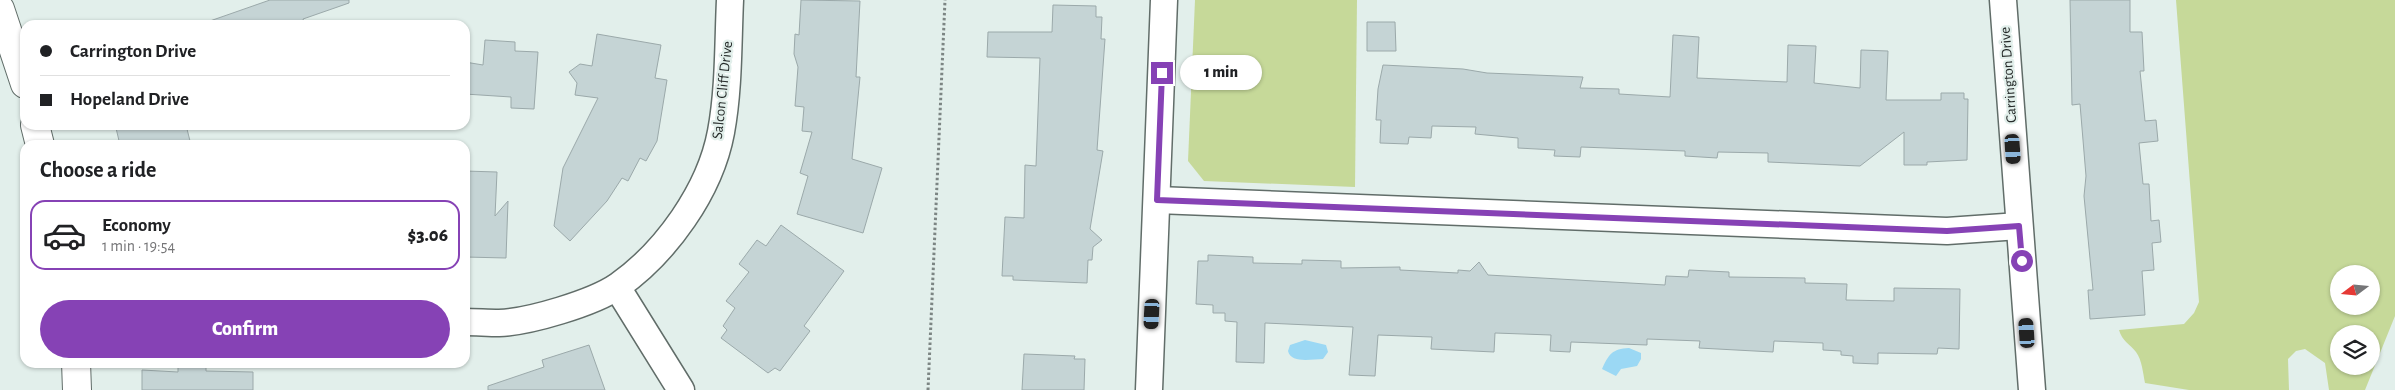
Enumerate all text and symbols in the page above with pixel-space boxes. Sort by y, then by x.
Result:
street label: Carrington Drive [1998,26,2019,123]
street label: Salcon Cliff Drive [710,40,735,140]
text: Carrington Drive [70,42,196,61]
callout: 1 min [1180,56,1262,90]
route end [1151,62,1173,84]
text: 1 min [1204,64,1238,80]
text: Hopeland Drive [70,90,189,109]
car [2004,134,2021,164]
text: Choose a ride [40,159,156,181]
icon: car [42,213,87,258]
text: Economy [102,216,171,235]
text: $3.06 [407,226,448,245]
text: 1 min · 19:54 [102,238,175,254]
route start [2011,250,2033,272]
north arrow [2330,265,2380,315]
map controls [2330,265,2380,375]
car [1143,299,1160,329]
button: Confirm [40,300,450,358]
car [2018,318,2035,348]
button: layers [2330,325,2380,375]

